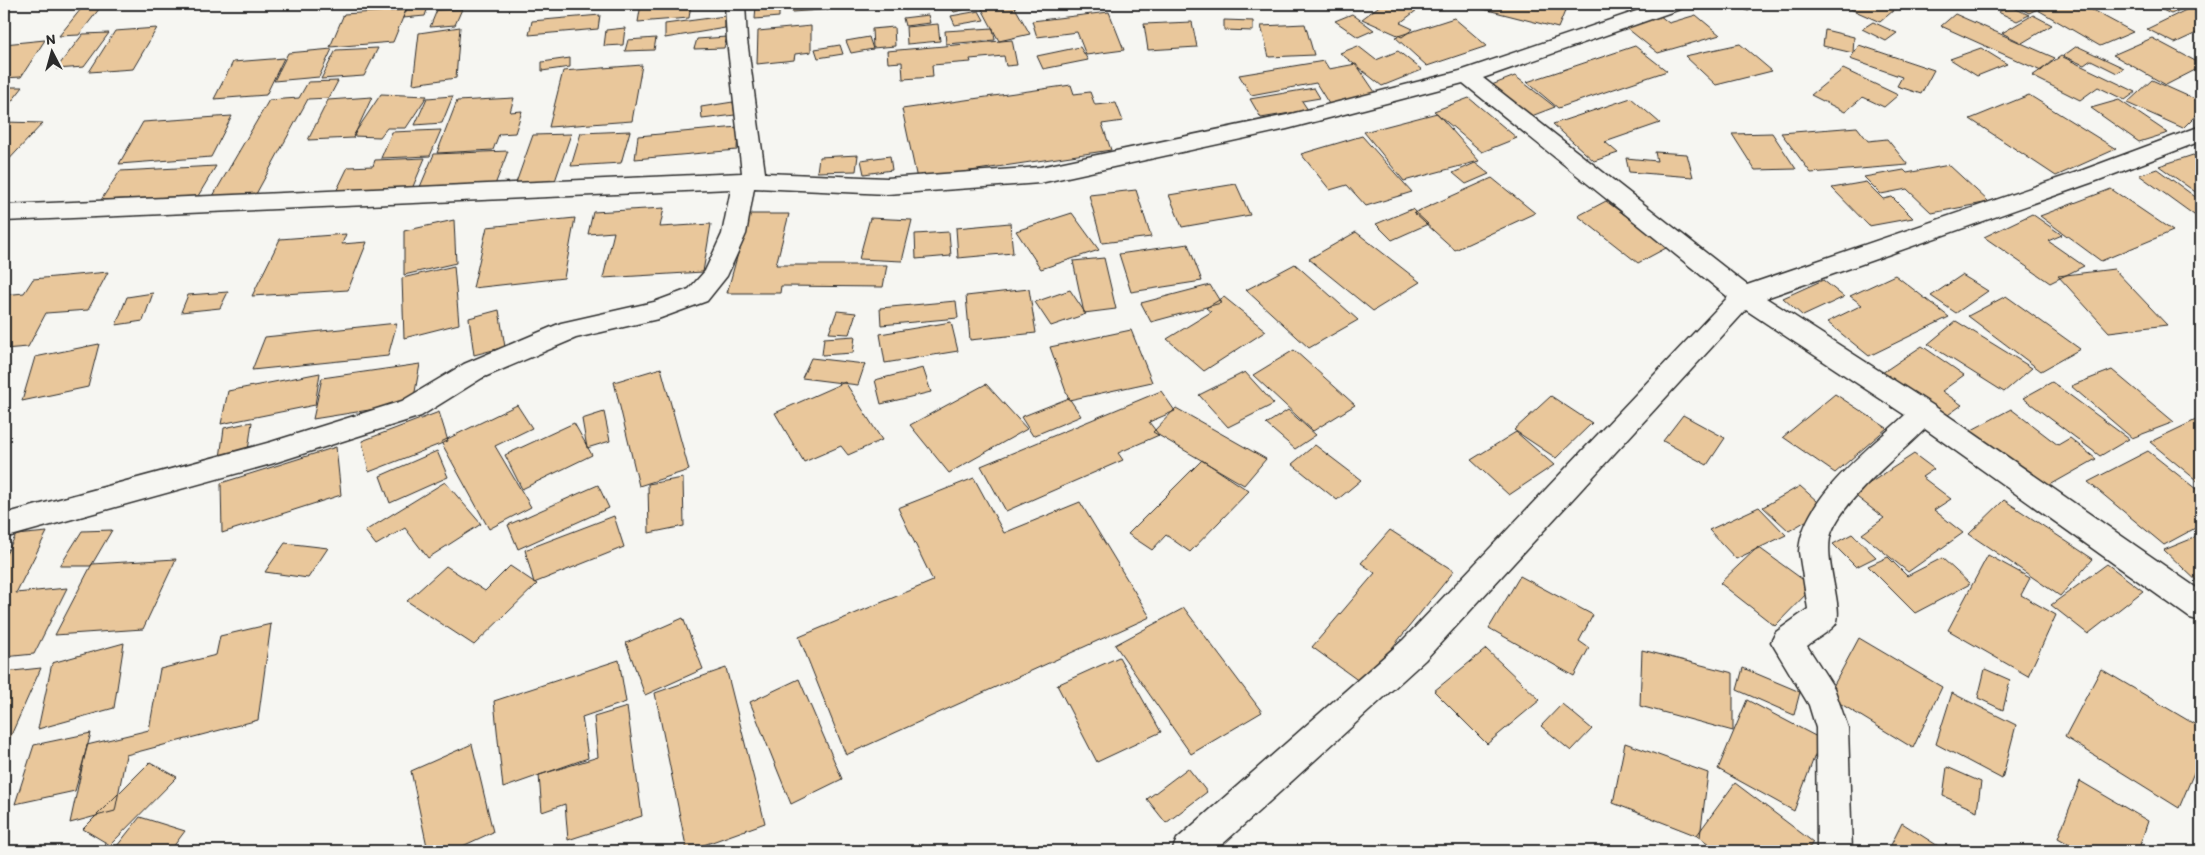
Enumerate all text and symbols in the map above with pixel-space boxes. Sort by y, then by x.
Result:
north arrow [28,28,78,78]
text: N [45,31,56,49]

